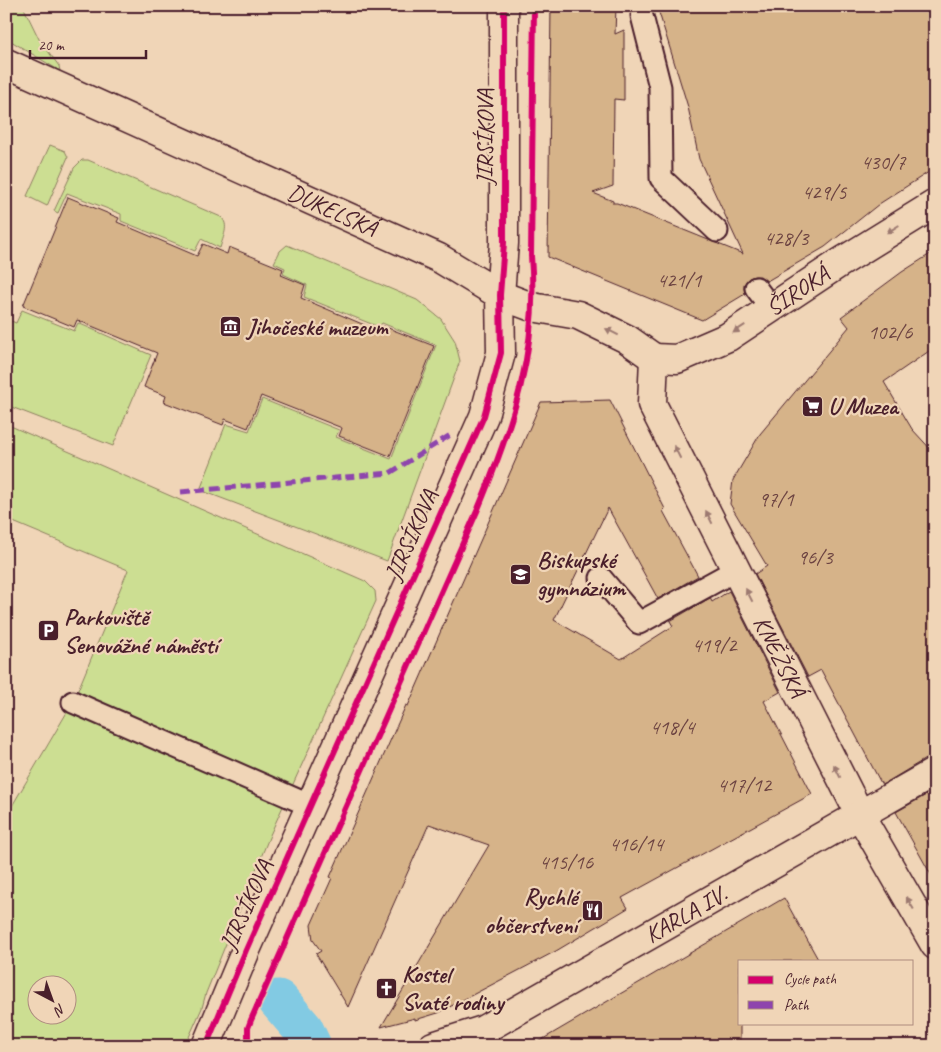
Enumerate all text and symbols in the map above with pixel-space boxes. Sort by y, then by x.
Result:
scale bar [30,28,146,60]
text: 20 m [38,36,65,55]
street label: JIRSÍKOVA [470,88,500,186]
house number: 430/7 [861,149,907,175]
street label: DUKELSKÁ [283,177,384,244]
house number: 429/5 [802,179,848,205]
house number: 428/3 [764,225,810,251]
one-way arrow [887,225,900,234]
street label: ŠIROKÁ [760,257,837,323]
house number: 421/1 [657,267,703,293]
place label: Jihočeské muzeum [245,312,389,342]
museum icon: Jihočeské muzeum [219,315,243,339]
house number: 102/6 [868,319,913,345]
one-way arrow [732,324,746,334]
one-way arrow [605,328,620,336]
place label: U Muzea [828,391,900,421]
supermarket icon: U Muzea [800,394,824,418]
one-way arrow [673,445,681,459]
street label: JIRSÍKOVA [377,484,445,586]
house number: 97/1 [758,486,795,512]
one-way arrow [705,509,713,524]
house number: 96/3 [797,544,834,570]
place label: Biskupské gymnázium [537,545,626,603]
school or university icon: Biskupské gymnázium [509,562,533,586]
one-way arrow [744,588,752,602]
place label: Parkoviště Senovážné náměstí [64,602,222,660]
street label: KNĚŽSKÁ [747,611,814,705]
parking icon: Parkoviště Senovážné náměstí [36,619,60,643]
house number: 419/2 [692,632,738,658]
house number: 418/4 [650,714,697,740]
one-way arrow [833,764,841,778]
house number: 417/12 [717,772,773,798]
house number: 416/14 [609,831,666,857]
house number: 415/16 [539,849,594,875]
street label: JIRSÍKOVA [212,854,280,956]
street label: KARLA IV. [639,879,732,950]
place label: Rychlé občerstvení [485,882,582,940]
one-way arrow [906,897,915,910]
restaurant icon: Rychlé občerstvení [581,899,605,923]
place label: Kostel Svaté rodiny [402,959,506,1017]
legend [738,960,914,1024]
text: Cycle path [784,970,836,989]
north arrow [28,974,78,1024]
church icon: Kostel Svaté rodiny [374,976,398,1000]
text: Path [784,996,810,1015]
text: N [50,1000,69,1020]

